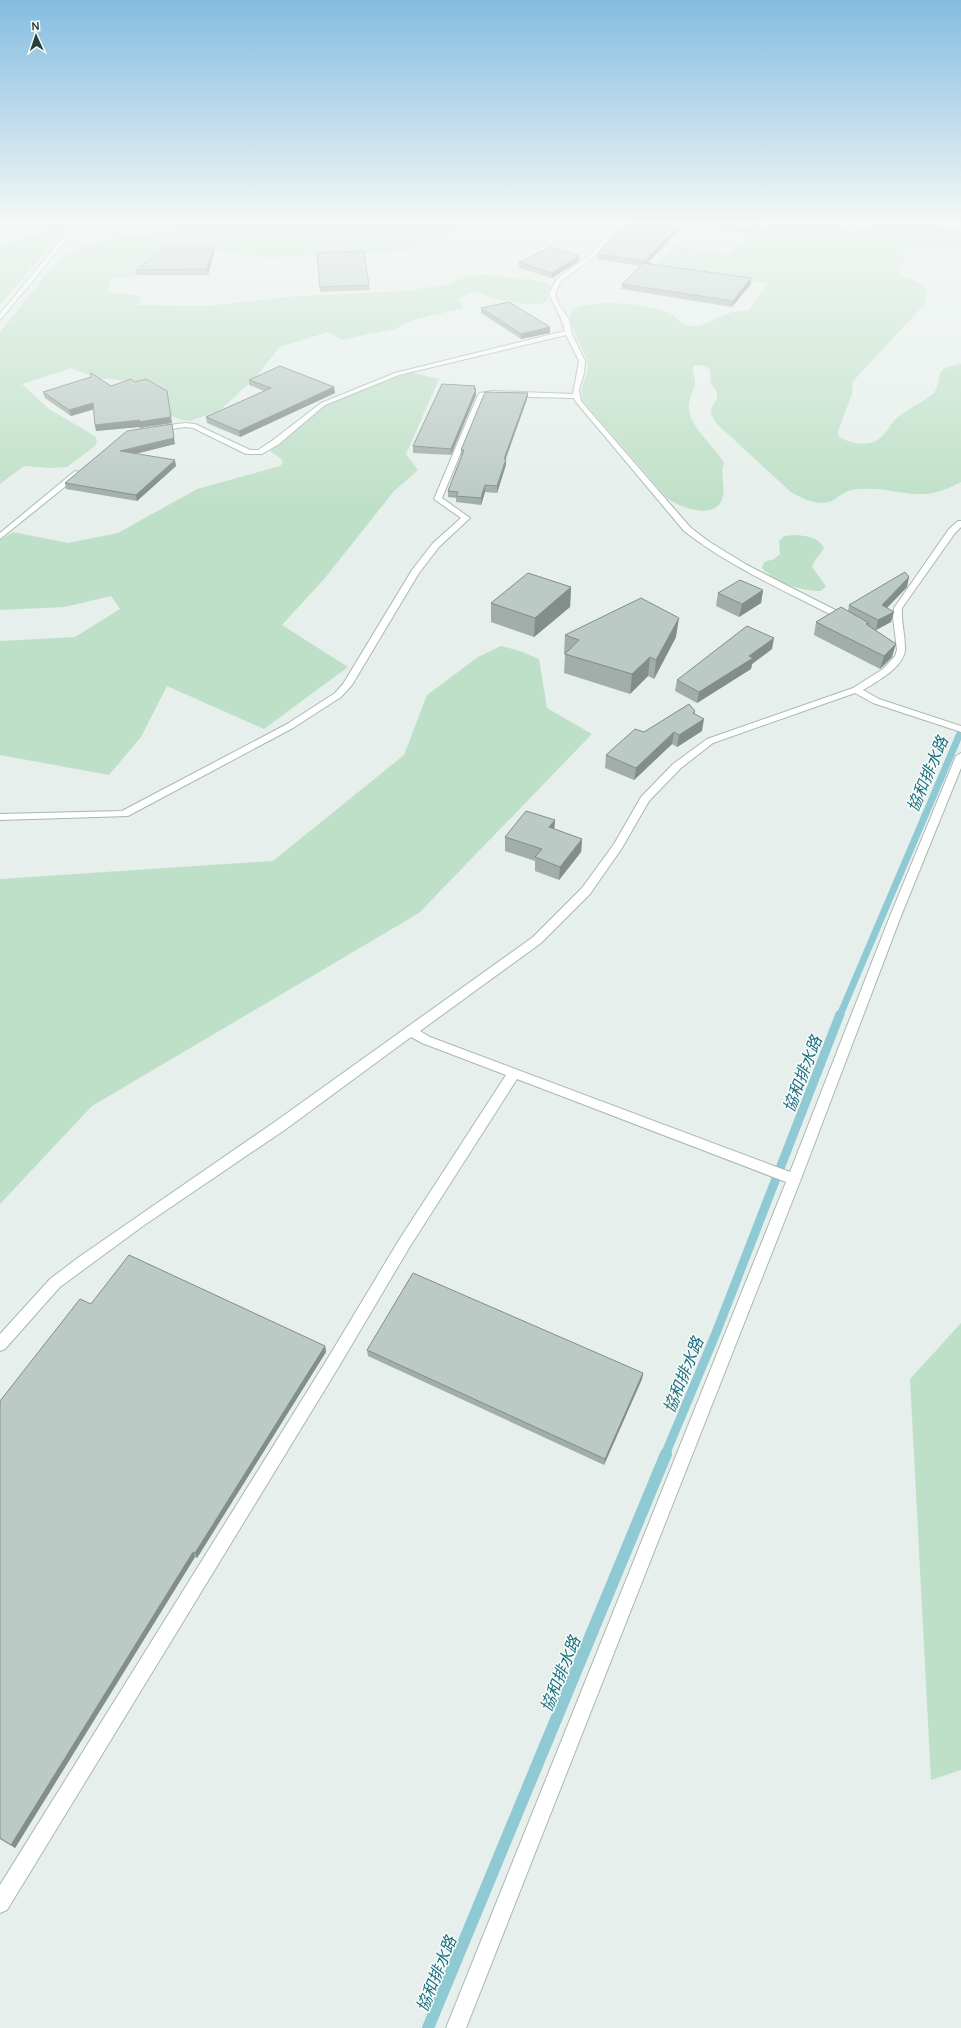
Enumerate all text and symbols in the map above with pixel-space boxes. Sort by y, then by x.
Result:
north arrow [16,16,56,56]
text: N [31,18,40,33]
water label: 協和排水路 [901,731,954,815]
water label: 協和排水路 [777,1031,827,1115]
water label: 協和排水路 [658,1332,709,1416]
water label: 協和排水路 [535,1631,586,1715]
water label: 協和排水路 [411,1931,462,2015]

